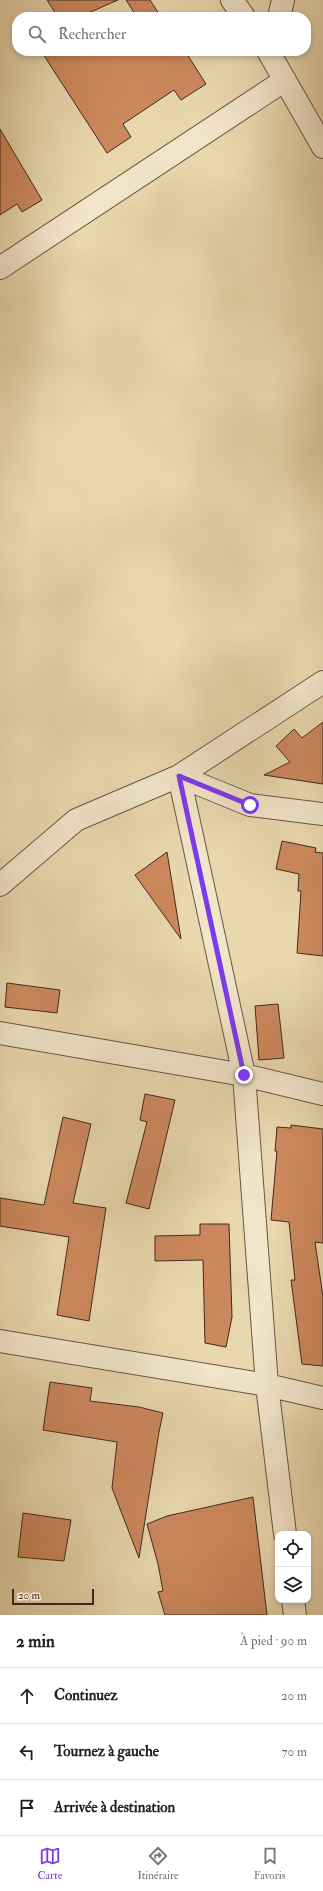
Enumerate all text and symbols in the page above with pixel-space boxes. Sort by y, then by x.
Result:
search box [12,12,311,56]
icon: search [26,23,48,45]
text: Rechercher [58,25,126,44]
route start [241,796,259,814]
route end [235,1066,253,1084]
map controls [275,1531,311,1603]
button: locate [275,1531,311,1567]
button: layers [275,1567,311,1603]
scale bar [12,1587,94,1606]
text: 20 m [18,1589,40,1602]
text: 2 min [16,1631,55,1652]
text: À pied · 90 m [240,1633,307,1649]
icon: ahead [16,1685,38,1707]
text: Continuez [54,1686,118,1705]
text: 20 m [281,1688,307,1704]
icon: left [16,1741,38,1763]
text: Tournez à gauche [54,1742,159,1761]
text: 70 m [282,1744,307,1760]
icon: arrive [16,1797,38,1819]
text: Arrivée à destination [54,1798,175,1817]
tab: Carte [38,1845,62,1882]
tab: Itinéraire [137,1845,179,1882]
tab: Favoris [254,1845,285,1882]

